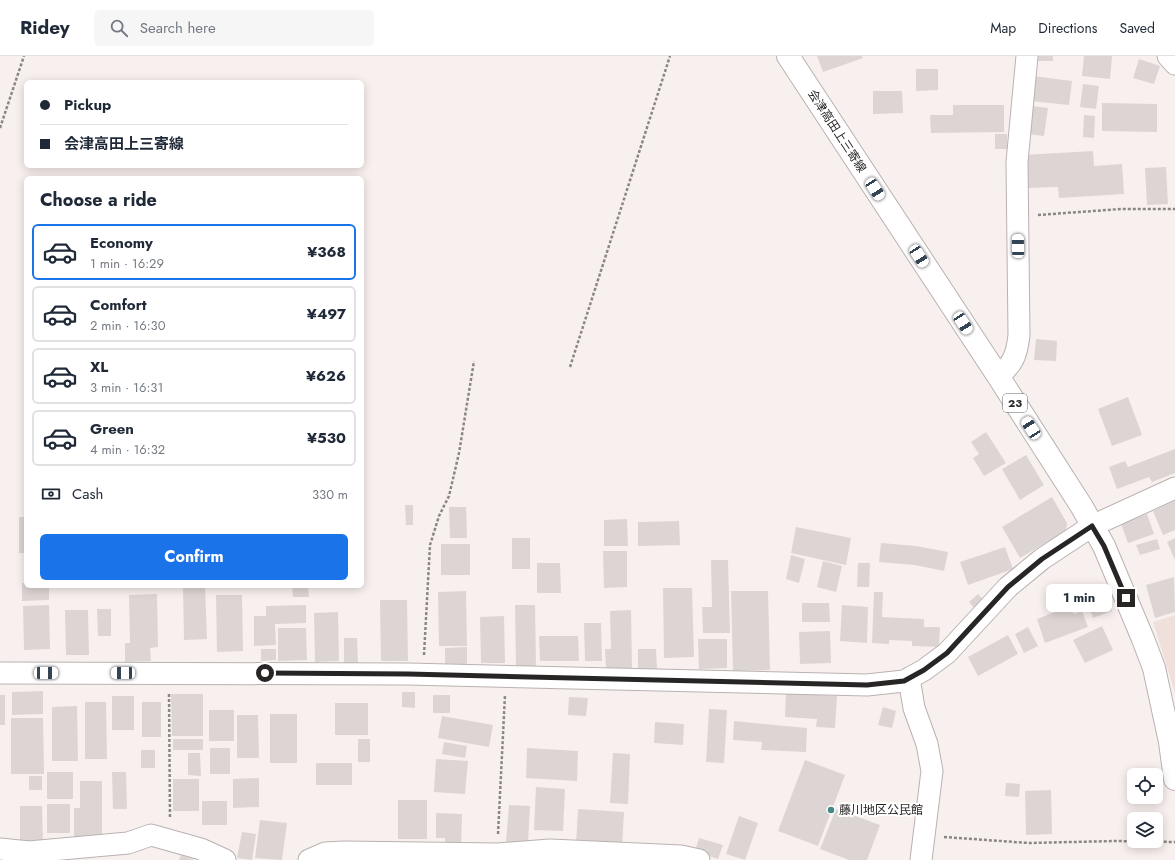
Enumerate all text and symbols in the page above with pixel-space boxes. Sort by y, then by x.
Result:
search box [94,10,374,46]
text: Ridey [20,14,70,41]
icon: search [108,17,130,39]
text: Search here [140,17,216,39]
text: Map [990,18,1016,38]
text: Directions [1038,18,1098,38]
text: Saved [1120,18,1155,38]
street label: 会津高田上三寄線 [803,86,871,176]
text: Pickup [64,94,111,116]
text: 会津高田上三寄線 [64,133,184,155]
car [863,176,887,202]
text: Choose a ride [40,187,157,213]
text: Economy [90,232,153,254]
icon: car [42,234,78,270]
car [1012,234,1024,258]
text: ¥368 [307,241,346,263]
car [907,243,931,269]
text: 1 min · 16:29 [90,254,164,273]
text: Comfort [90,294,147,316]
icon: car [42,296,78,332]
text: ¥497 [307,303,346,325]
car [951,310,975,336]
text: 2 min · 16:30 [90,316,165,335]
text: XL [90,356,108,378]
icon: car [42,358,78,394]
text: ¥626 [306,365,346,387]
text: 3 min · 16:31 [90,378,163,397]
road number: 23 [1003,394,1027,412]
car [1019,415,1043,441]
text: Green [90,418,134,440]
icon: car [42,420,78,456]
text: ¥530 [307,427,346,449]
text: 4 min · 16:32 [90,440,165,459]
icon: cash [40,483,62,505]
text: Cash [72,483,103,505]
text: 330 m [312,485,348,504]
button: Confirm [40,534,348,580]
callout: 1 min [1046,584,1112,612]
text: 1 min [1063,588,1095,607]
route end [1117,589,1135,607]
route start [256,664,274,682]
car [34,667,58,679]
car [111,667,135,679]
map controls [1127,768,1163,848]
button: locate [1127,768,1163,804]
place label: 藤川地区公民館 [839,801,923,819]
marker: 藤川地区公民館 [826,805,836,815]
button: layers [1127,812,1163,848]

